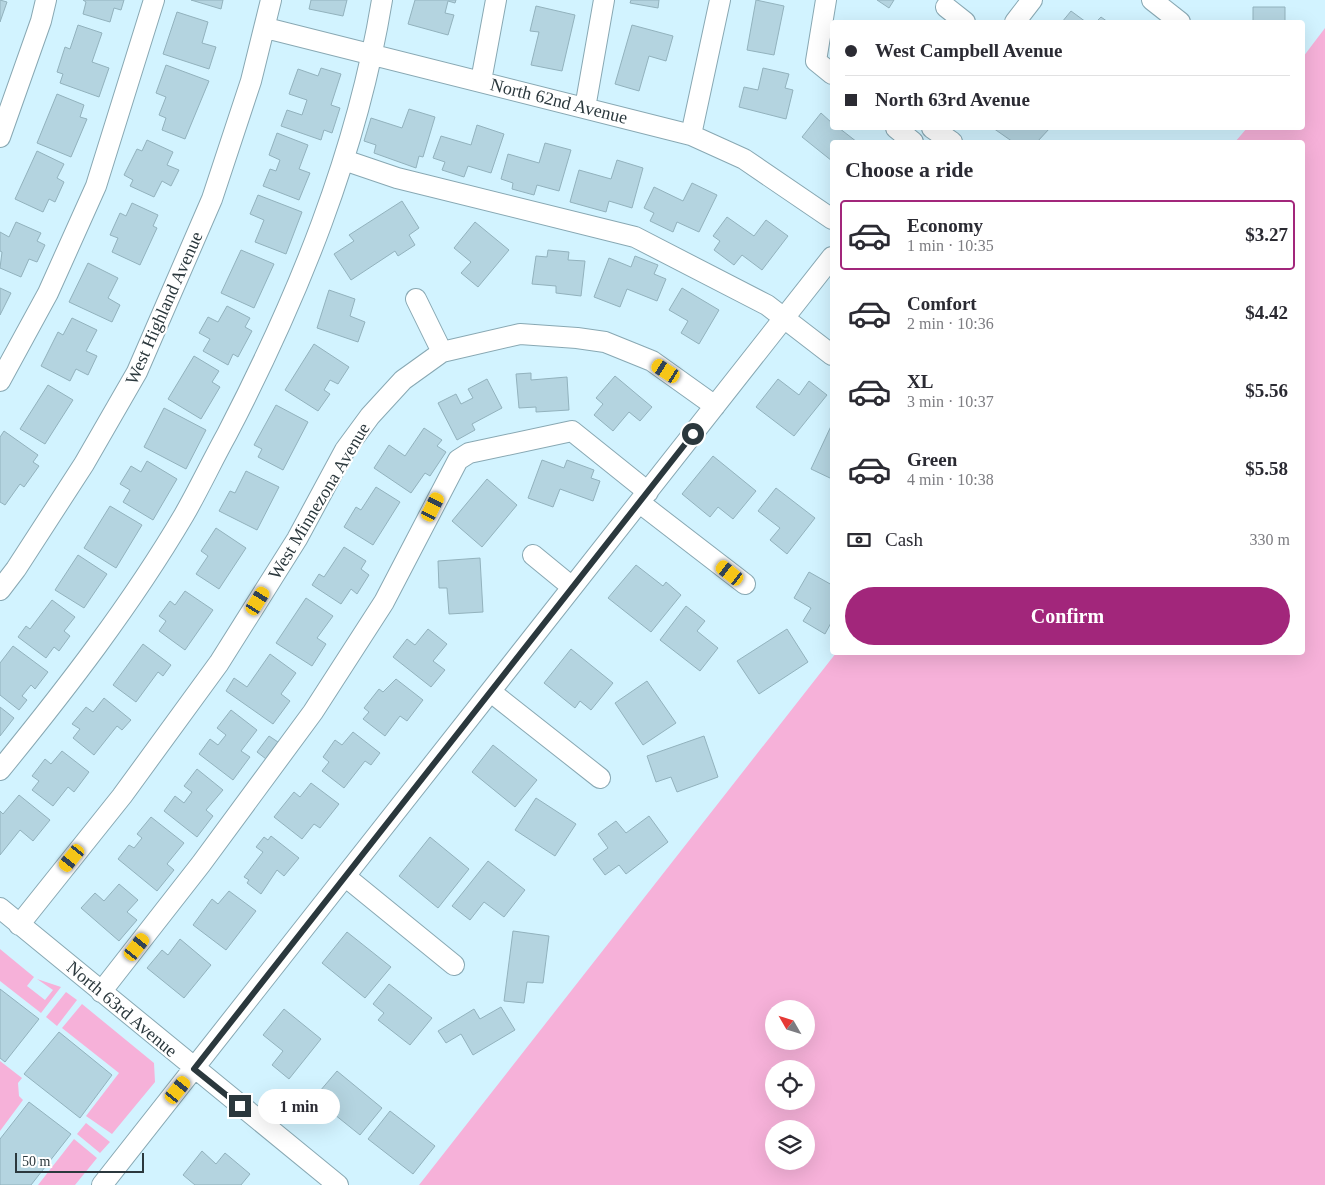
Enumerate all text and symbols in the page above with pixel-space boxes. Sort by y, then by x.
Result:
text: West Campbell Avenue [875,40,1063,61]
street label: North 62nd Avenue [488,74,630,128]
text: North 63rd Avenue [875,89,1030,110]
text: Choose a ride [845,157,973,182]
icon: car [847,213,892,258]
text: Economy [907,215,983,236]
text: $3.27 [1245,224,1288,245]
street label: West Highland Avenue [121,228,207,388]
text: 1 min · 10:35 [907,237,994,254]
icon: car [847,291,892,336]
text: Comfort [907,293,977,314]
text: $4.42 [1245,302,1288,323]
text: 2 min · 10:36 [907,315,994,332]
car [649,357,682,385]
icon: car [847,369,892,414]
text: XL [907,371,933,392]
text: $5.56 [1245,380,1288,401]
text: 3 min · 10:37 [907,393,994,410]
street label: West Minnezona Avenue [264,419,374,583]
route start [682,423,704,445]
icon: car [847,447,892,492]
text: Green [907,449,957,470]
text: $5.58 [1245,458,1288,479]
text: 4 min · 10:38 [907,471,994,488]
car [419,490,446,524]
icon: cash [845,526,873,554]
text: Cash [885,529,923,550]
text: 330 m [1250,531,1290,548]
car [713,558,746,588]
car [243,584,272,618]
button: Confirm [845,587,1290,645]
car [56,842,87,874]
car [121,931,152,963]
street label: North 63rd Avenue [63,957,181,1061]
north arrow [765,1000,815,1050]
map controls [765,1000,815,1170]
button: locate [765,1060,815,1110]
car [162,1074,193,1106]
callout: 1 min [258,1088,340,1124]
route end [229,1095,251,1117]
text: 1 min [280,1098,318,1115]
button: layers [765,1120,815,1170]
scale bar [15,1150,144,1173]
text: 50 m [22,1154,50,1169]

